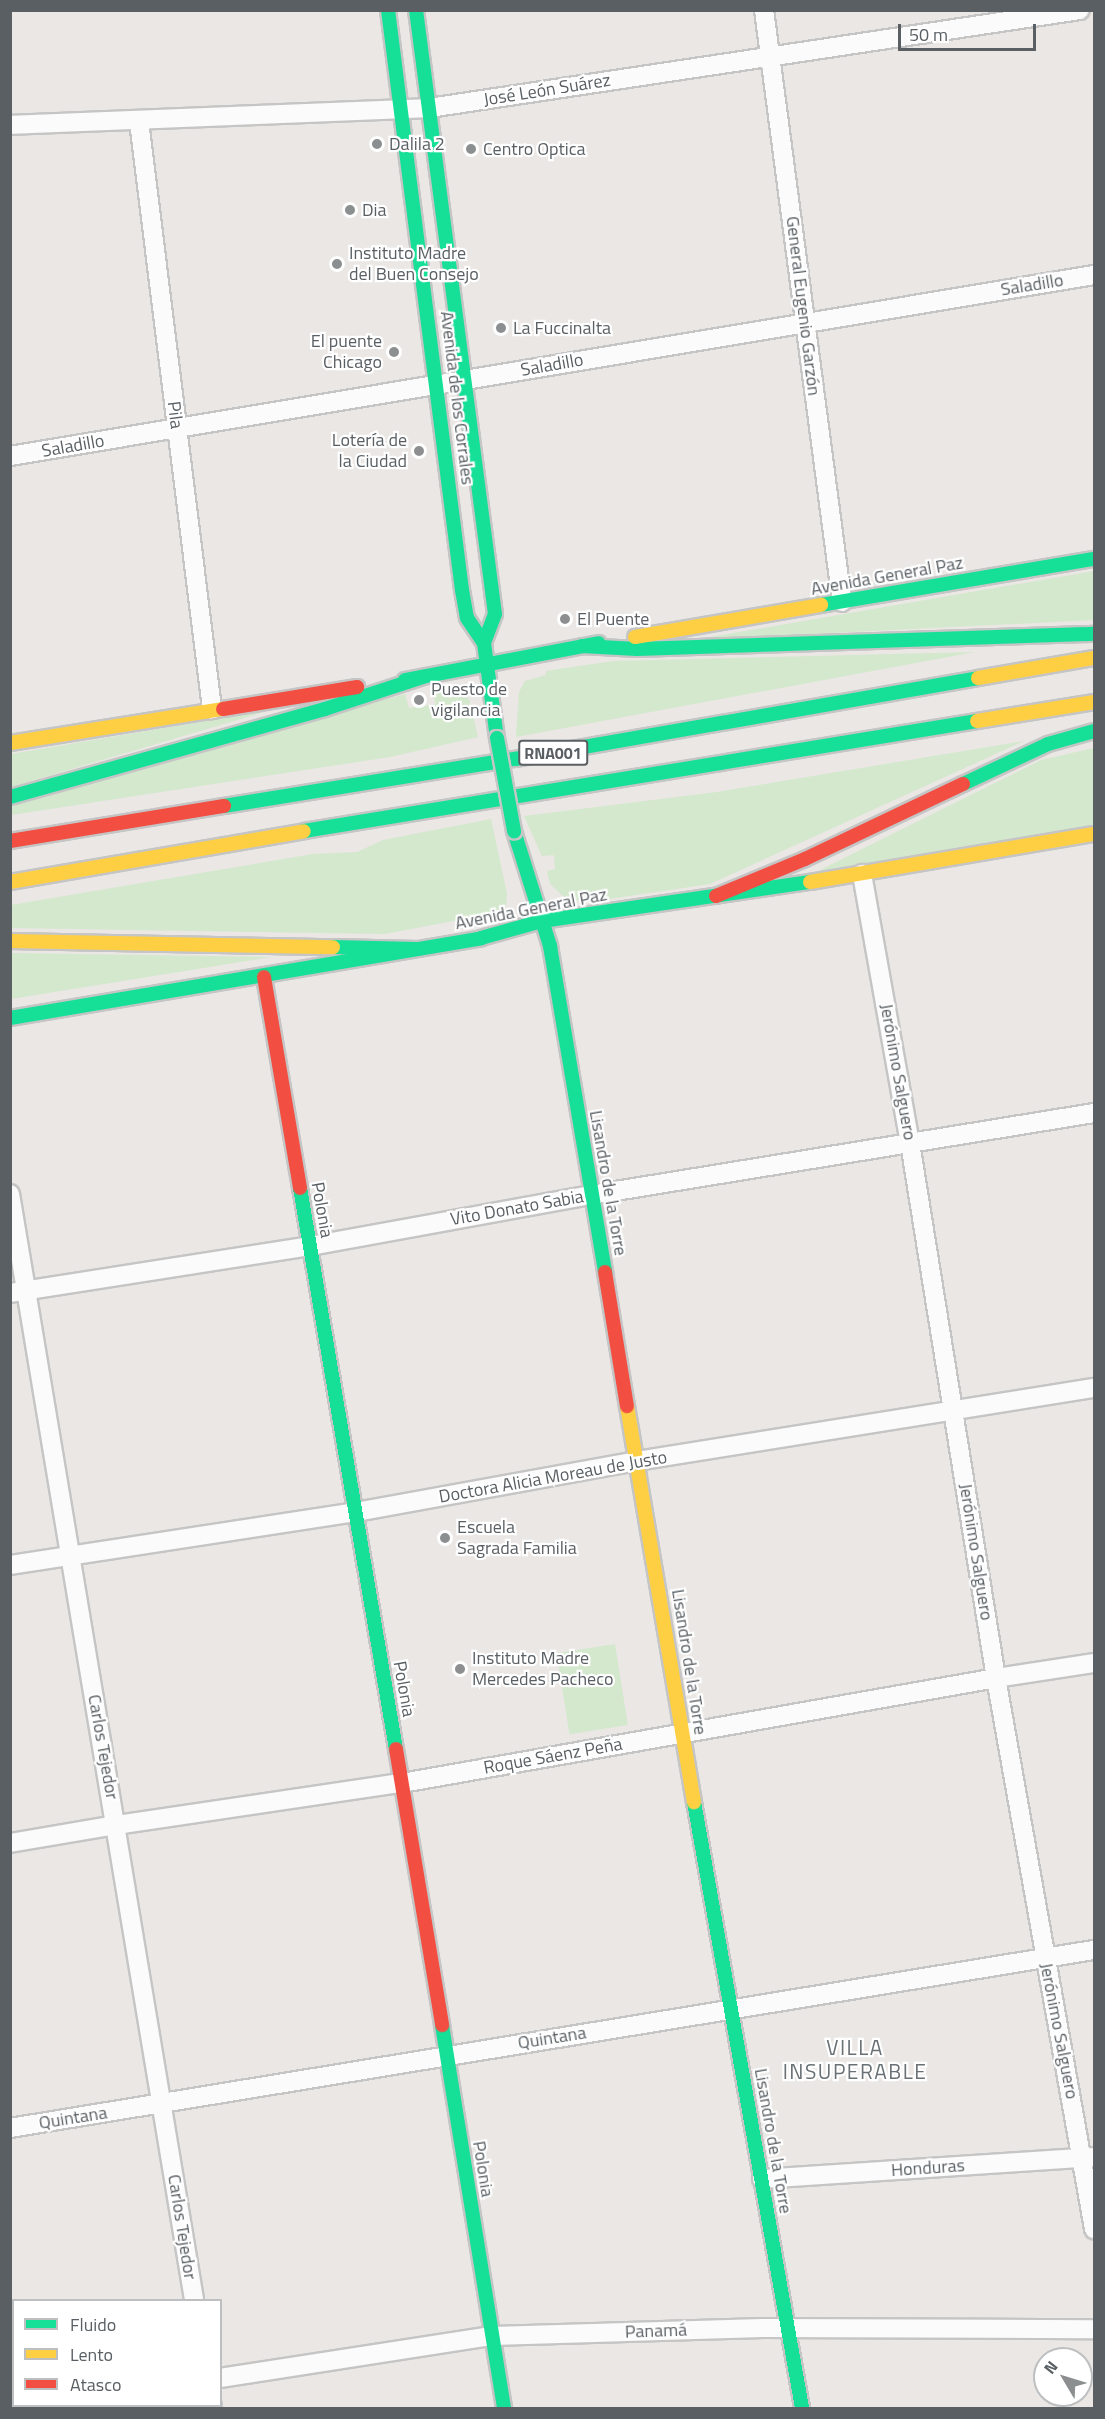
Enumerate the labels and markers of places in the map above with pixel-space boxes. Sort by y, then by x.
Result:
place label: Dalila 2 [389,133,445,155]
marker: Dalila 2 [370,137,384,151]
place label: Centro Optica [483,138,586,160]
marker: Centro Optica [464,142,478,156]
place label: Dia [362,199,387,221]
marker: Dia [343,203,357,217]
place label: Instituto Madre del Buen Consejo [349,243,479,286]
marker: Instituto Madre del Buen Consejo [330,257,344,271]
place label: La Fuccinalta [513,317,611,339]
marker: La Fuccinalta [494,321,508,335]
place label: El puente Chicago [311,331,382,374]
marker: El puente Chicago [387,345,401,359]
place label: Lotería de la Ciudad [332,430,407,472]
marker: Lotería de la Ciudad [412,444,426,458]
place label: El Puente [577,608,649,630]
marker: El Puente [558,612,572,626]
place label: Puesto de vigilancia [431,679,507,722]
marker: Puesto de vigilancia [412,693,426,707]
place label: Escuela Sagrada Familia [457,1517,577,1559]
marker: Escuela Sagrada Familia [438,1531,452,1545]
place label: Instituto Madre Mercedes Pacheco [472,1648,613,1690]
marker: Instituto Madre Mercedes Pacheco [453,1662,467,1676]

